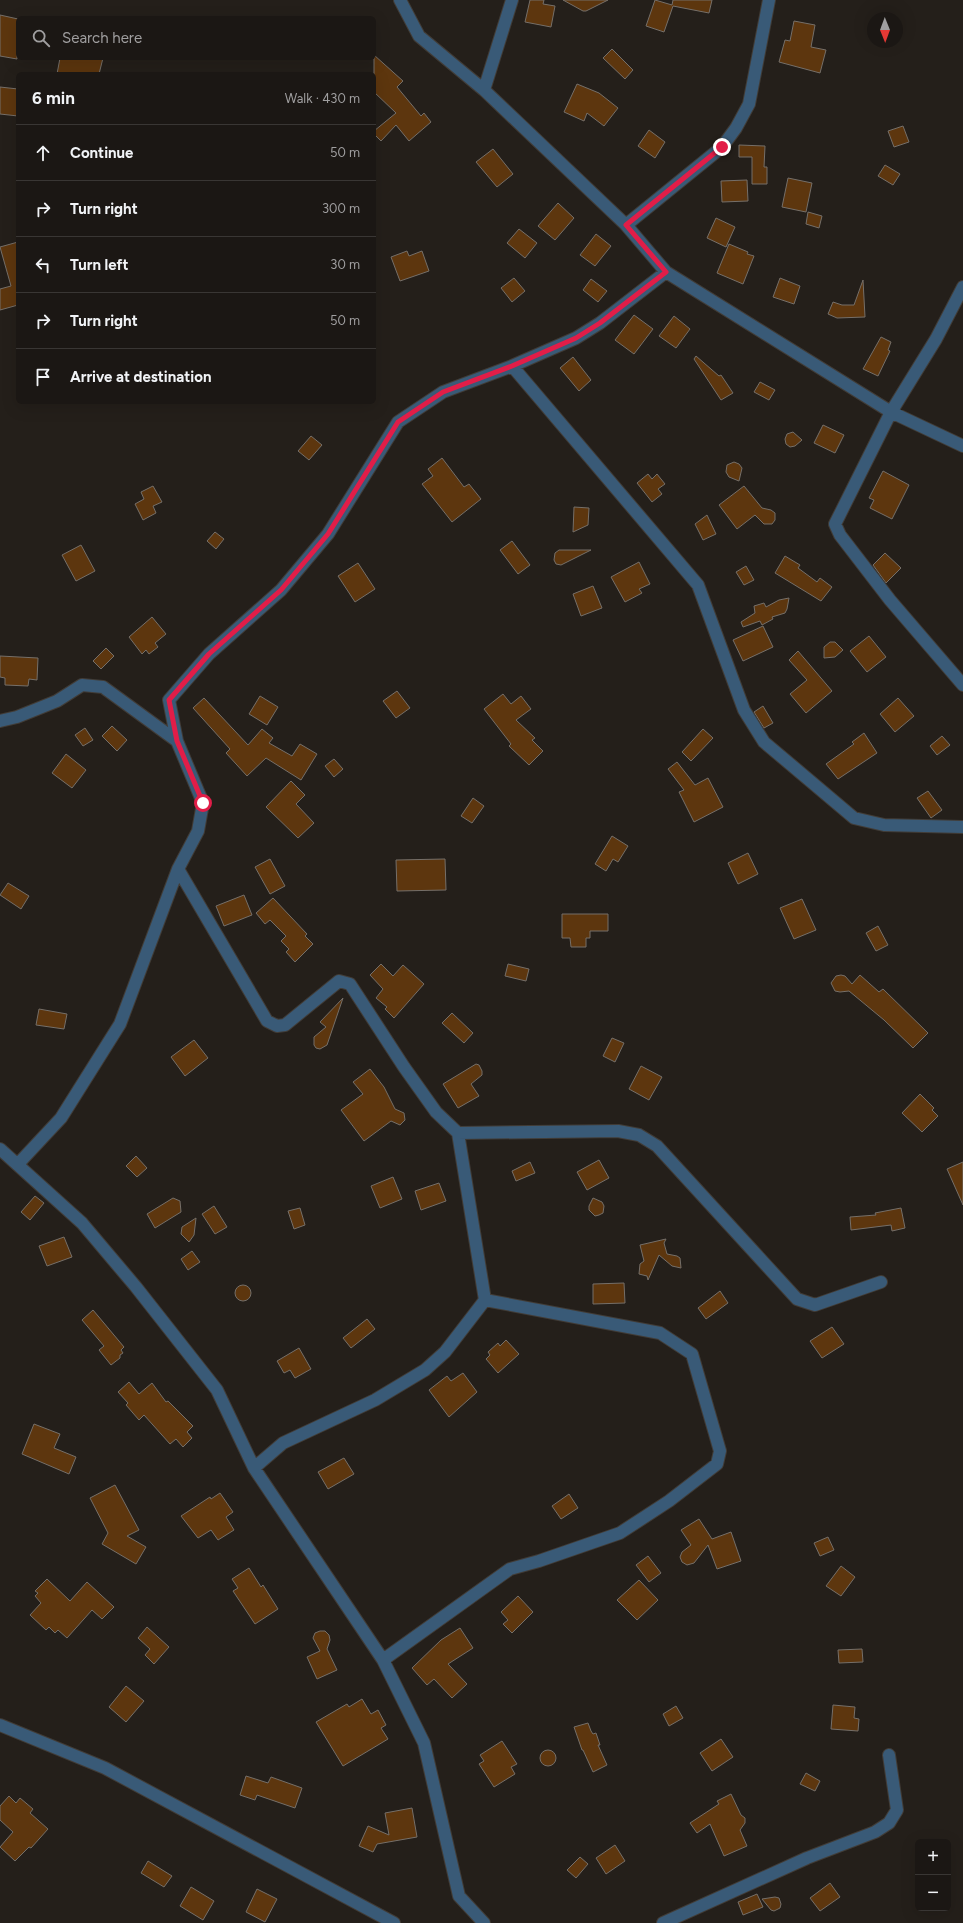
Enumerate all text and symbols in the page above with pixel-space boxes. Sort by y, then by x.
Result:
north arrow [867,12,903,48]
search box [16,16,376,60]
icon: search [30,27,52,49]
text: Search here [62,29,142,47]
text: 6 min [32,88,75,108]
text: Walk · 430 m [285,91,360,106]
route end [713,138,731,156]
icon: ahead [32,142,54,164]
text: Continue [70,144,133,162]
text: 50 m [330,145,360,160]
icon: right [32,198,54,220]
text: Turn right [70,200,138,218]
text: 300 m [322,201,360,216]
icon: left [32,254,54,276]
text: Turn left [70,256,128,274]
text: 30 m [330,257,360,272]
icon: right [32,310,54,332]
text: Turn right [70,312,138,330]
text: 50 m [330,313,360,328]
icon: arrive [32,366,54,388]
text: Arrive at destination [70,368,211,386]
route start [194,794,212,812]
map controls [915,1839,951,1911]
button: + [915,1839,951,1875]
button: − [915,1875,951,1911]

